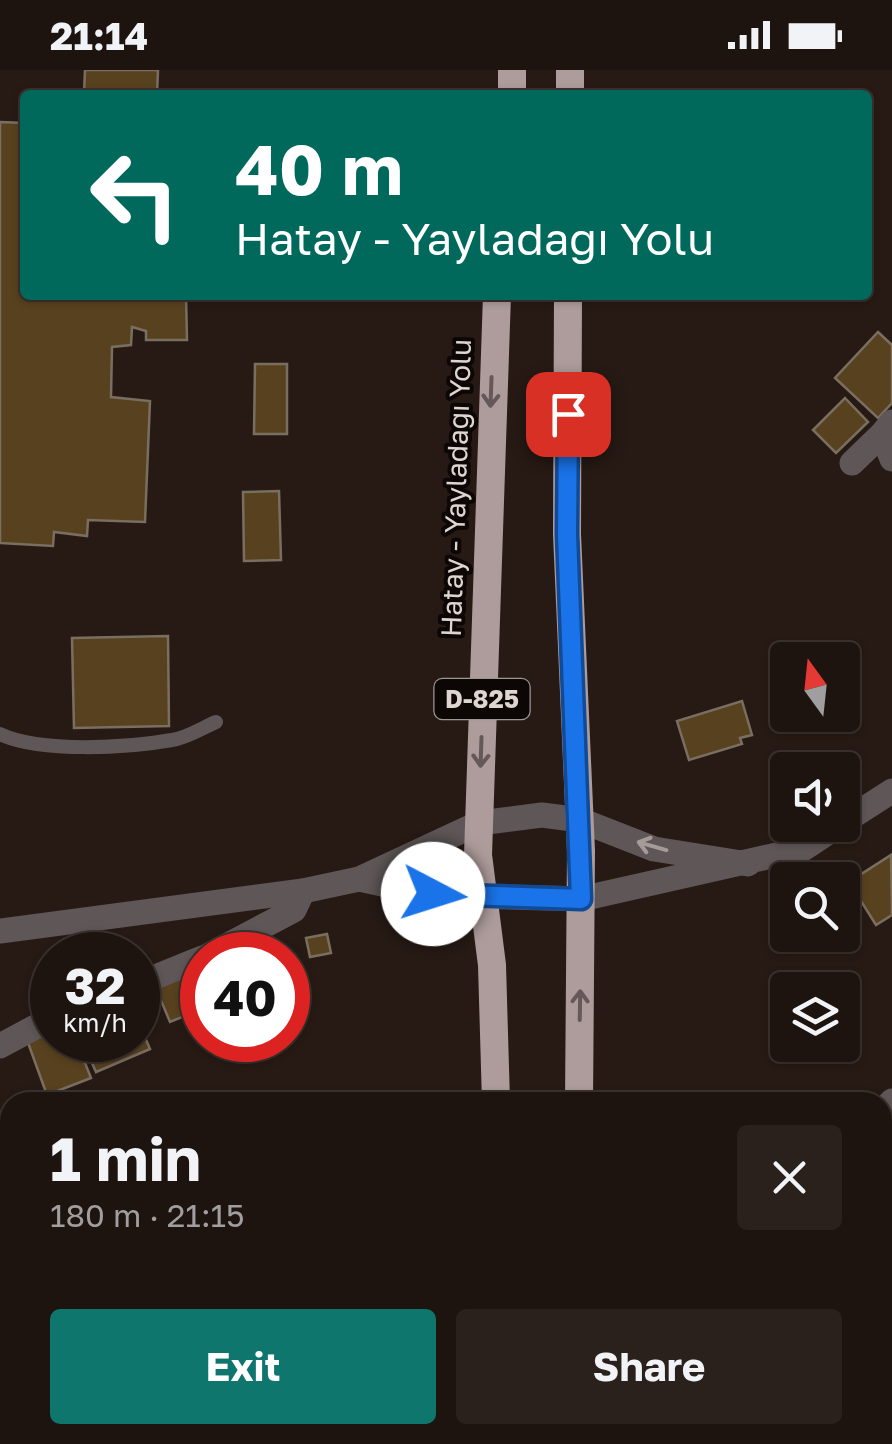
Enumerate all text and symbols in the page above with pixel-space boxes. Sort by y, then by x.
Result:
text: 21:14 [50,13,148,58]
text: 40 m [235,126,403,210]
icon: left [70,130,200,260]
text: Hatay - Yayladağı Yolu [235,211,714,265]
street label: Hatay - Yayladağı Yolu [434,338,477,638]
pin [526,372,611,457]
one-way arrow [482,376,501,408]
icon: arrive [541,387,596,442]
north arrow [770,642,860,732]
map controls [770,642,860,1062]
road number: D-825 [434,679,530,719]
one-way arrow [471,736,490,768]
button: sound [770,752,860,842]
one-way arrow [637,836,669,854]
position arrow [381,842,485,946]
button: search [770,862,860,952]
speed limit sign: 40 [180,932,310,1062]
text: 32 [64,955,125,1015]
button: layers [770,972,860,1062]
one-way arrow [570,990,590,1022]
text: km/h [63,1007,127,1038]
text: 1 min [50,1122,201,1194]
button: close [737,1125,842,1230]
text: 180 m · 21:15 [50,1196,245,1234]
button: Exit [50,1309,436,1424]
button: Share [456,1309,842,1424]

